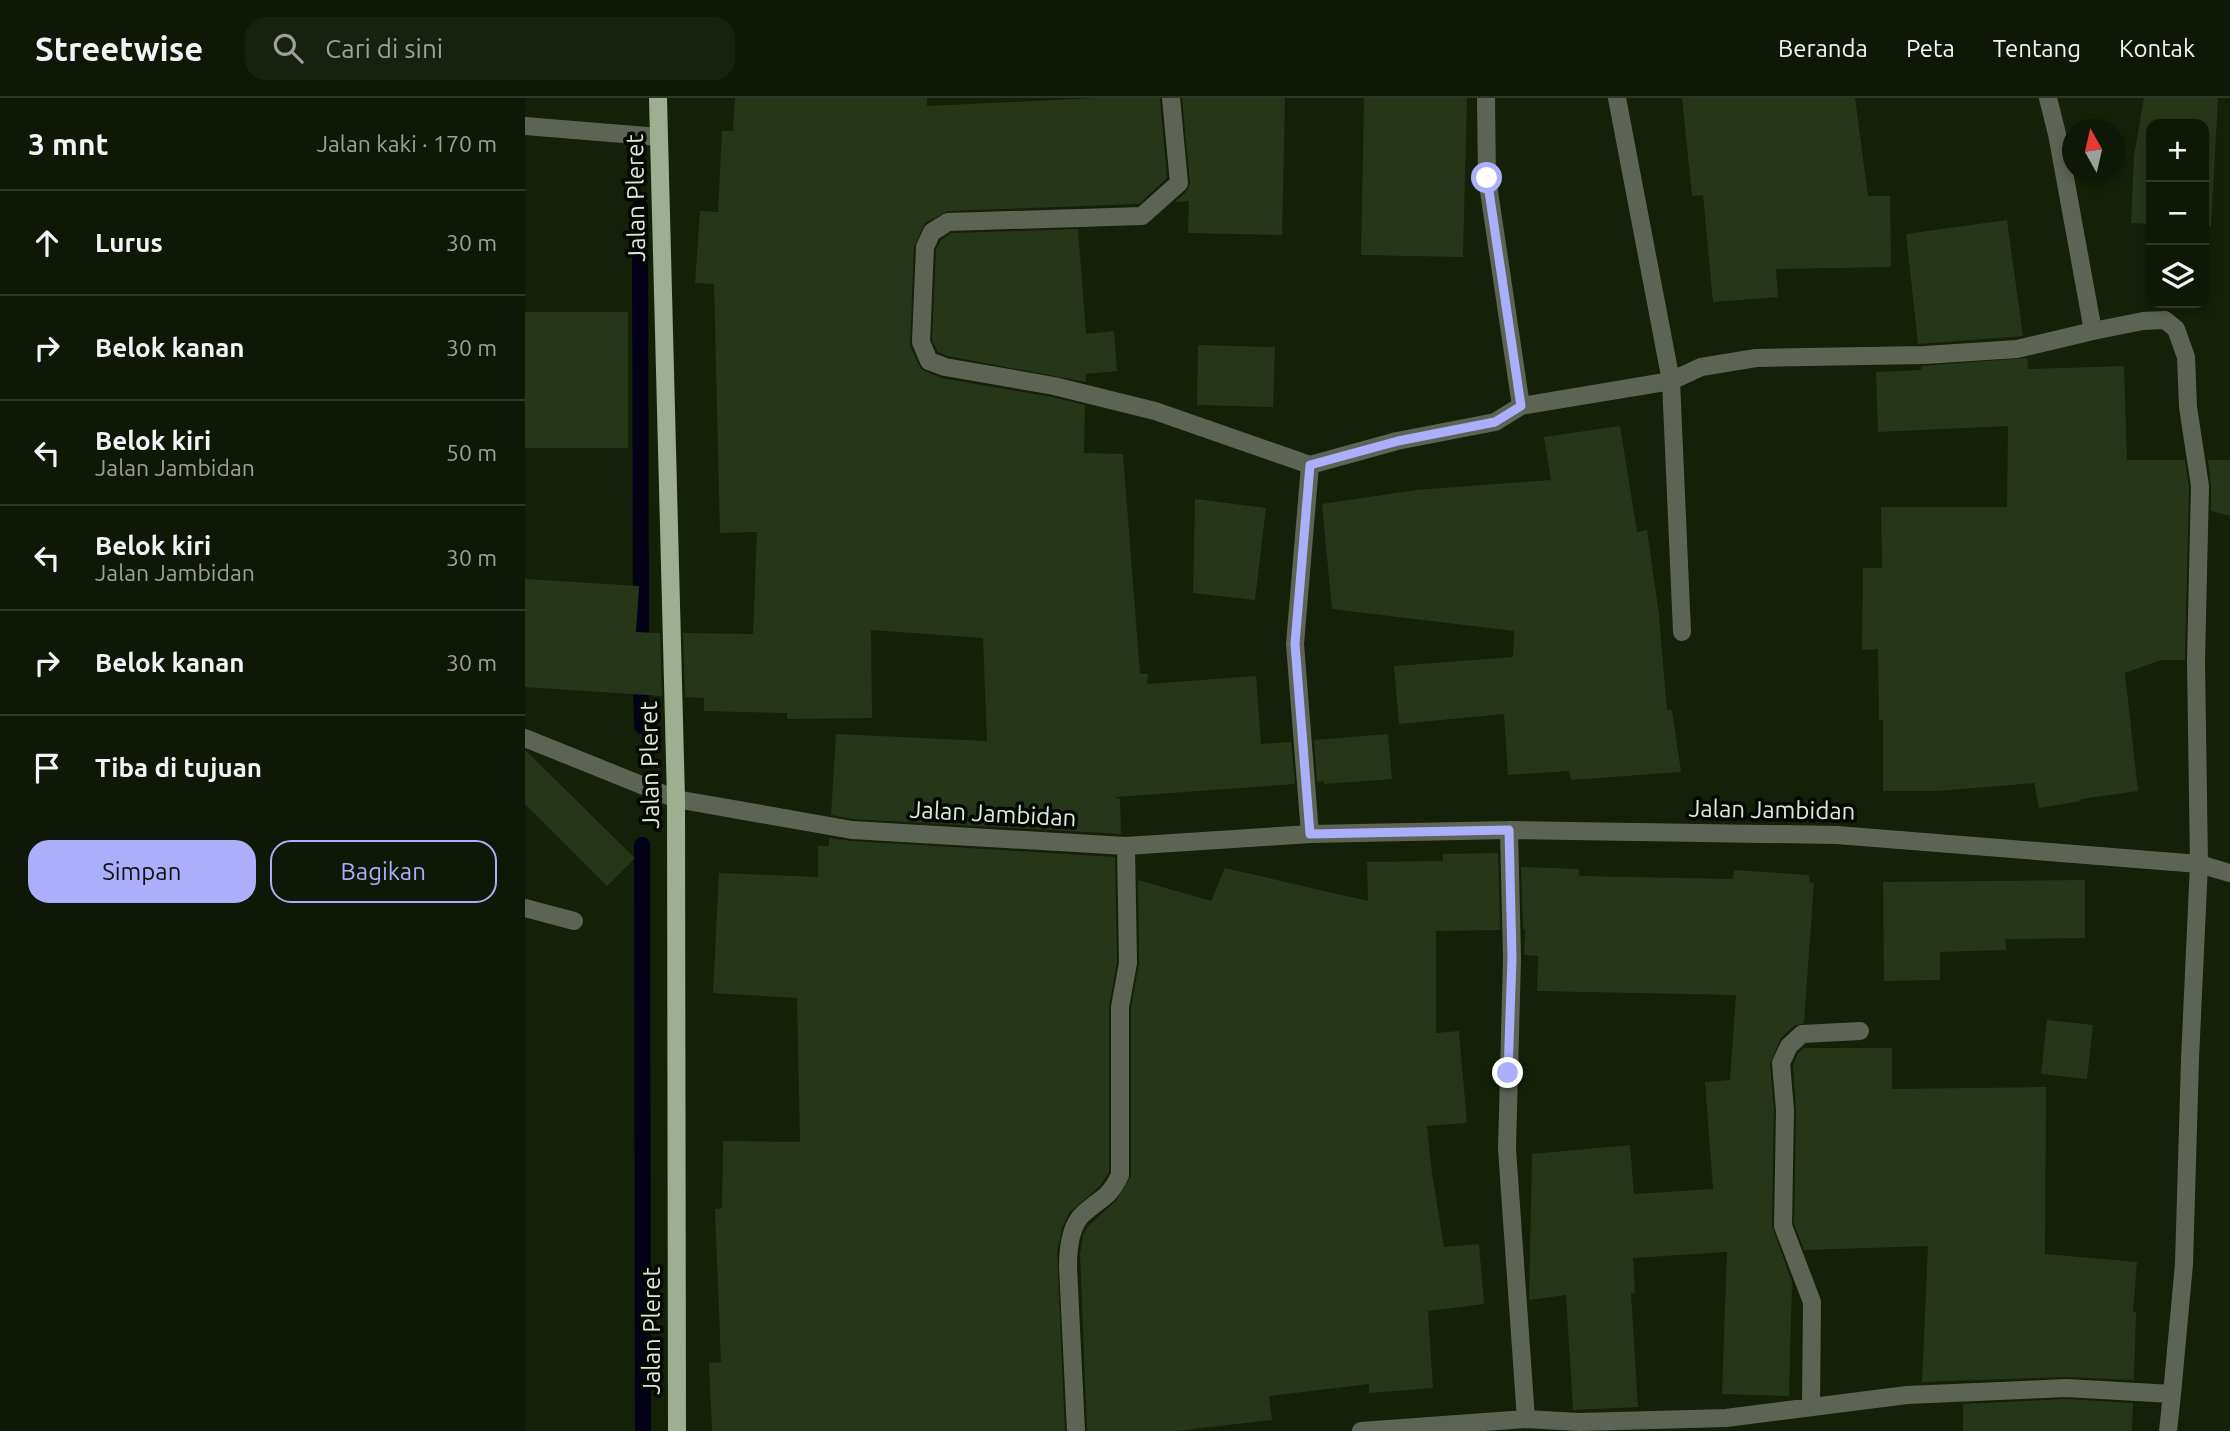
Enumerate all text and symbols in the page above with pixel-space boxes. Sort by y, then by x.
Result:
search box [245,17,735,80]
icon: search [269,29,307,67]
text: Streetwise [35,30,203,67]
text: Cari di sini [325,34,443,63]
text: Beranda [1778,35,1868,62]
text: Peta [1906,35,1955,62]
text: Tentang [1993,35,2081,62]
text: Kontak [2119,35,2195,62]
north arrow [2062,119,2125,182]
map controls [2146,119,2209,308]
button: + [2146,119,2209,182]
text: 3 mnt [28,127,108,161]
text: Jalan kaki · 170 m [317,131,497,156]
street label: Jalan Pleret [621,133,650,262]
route start [1471,162,1502,193]
button: − [2146,182,2209,245]
icon: ahead [28,224,66,262]
text: Lurus [95,228,163,257]
text: 30 m [446,230,497,255]
button: layers [2146,245,2209,308]
icon: right [28,329,66,367]
text: Belok kanan [95,333,245,362]
text: 30 m [446,335,497,360]
text: Belok kiri [95,426,211,455]
icon: left [28,434,66,472]
text: 50 m [446,440,497,465]
text: Jalan Jambidan [95,455,255,480]
text: Belok kiri [95,531,211,560]
icon: left [28,539,66,577]
text: 30 m [446,545,497,570]
text: Jalan Jambidan [95,560,255,585]
icon: right [28,644,66,682]
text: Belok kanan [95,648,245,677]
text: 30 m [446,650,497,675]
street label: Jalan Pleret [635,700,664,829]
icon: arrive [28,749,66,787]
text: Tiba di tujuan [95,753,262,782]
street label: Jalan Jambidan [1688,795,1856,824]
street label: Jalan Jambidan [909,796,1077,831]
button: Simpan [28,840,256,903]
button: Bagikan [270,840,497,903]
route end [1492,1057,1523,1088]
street label: Jalan Pleret [638,1267,665,1395]

